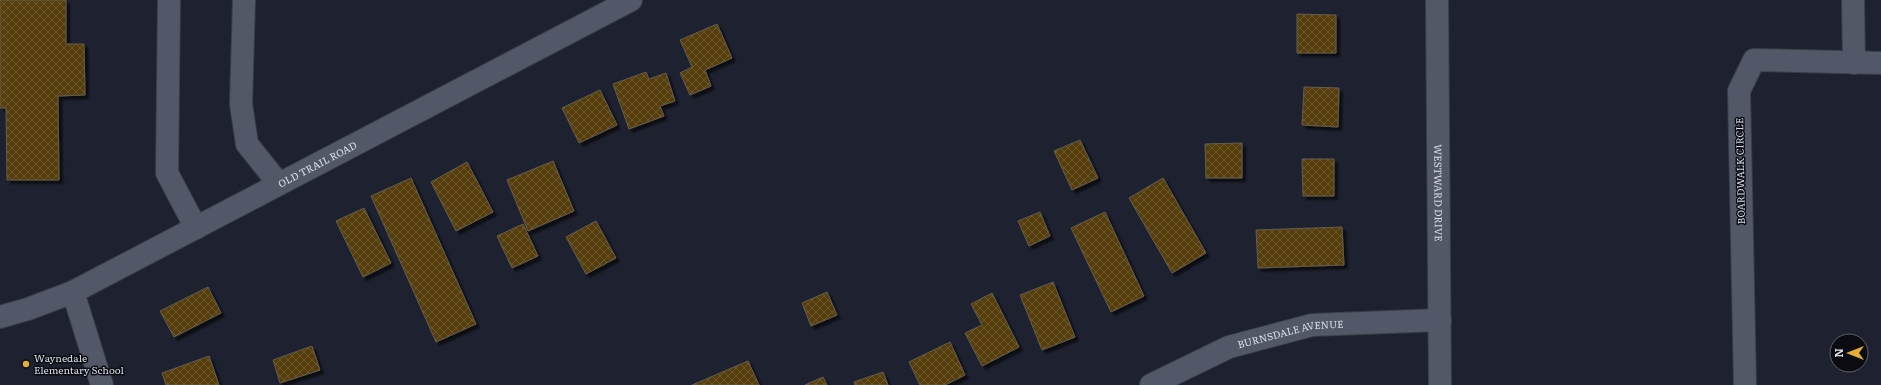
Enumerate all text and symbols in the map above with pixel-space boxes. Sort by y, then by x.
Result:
street label: BOARDWALK CIRCLE [1731,118,1748,224]
street label: OLD TRAIL ROAD [275,137,359,191]
street label: WESTWARD DRIVE [1431,144,1447,242]
street label: BURNSDALE AVENUE [1236,316,1344,351]
north arrow [1829,333,1869,373]
text: N [1830,348,1846,358]
place label: Waynedale Elementary School [34,350,124,377]
marker: Waynedale Elementary School [21,359,31,369]

